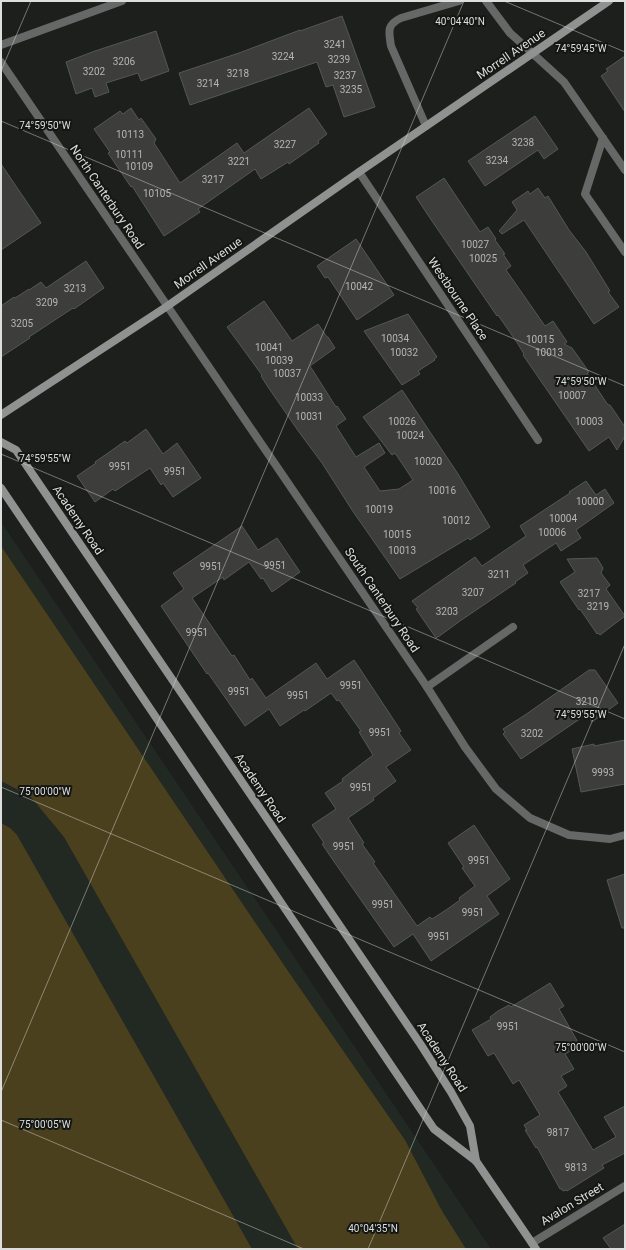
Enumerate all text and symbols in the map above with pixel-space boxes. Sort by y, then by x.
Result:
text: 40°04'40"N [435,16,485,27]
street label: Morrell Avenue [474,26,548,82]
house number: 3241 [324,39,346,50]
text: 74°59'45"W [555,43,607,54]
house number: 3224 [272,51,295,62]
house number: 3239 [328,54,350,65]
house number: 3206 [113,56,136,67]
house number: 3202 [83,66,106,77]
house number: 3218 [227,68,250,79]
house number: 3237 [334,70,357,81]
house number: 3214 [197,78,220,89]
house number: 3235 [340,84,363,95]
text: 74°59'50"W [19,120,71,131]
house number: 10113 [116,129,144,140]
house number: 3238 [512,137,535,148]
house number: 3227 [274,139,297,150]
street label: North Canterbury Road [67,142,147,252]
house number: 10111 [115,149,143,160]
house number: 3234 [486,155,509,166]
house number: 3221 [228,156,250,167]
house number: 10109 [125,161,153,172]
house number: 3217 [202,174,225,185]
house number: 10105 [143,188,171,199]
street label: Morrell Avenue [171,234,245,292]
house number: 10027 [461,239,489,250]
house number: 10025 [469,253,497,264]
street label: Westbourne Place [425,255,491,343]
house number: 10042 [345,281,373,292]
house number: 3213 [64,283,86,294]
house number: 3209 [36,297,58,308]
house number: 3205 [11,318,34,329]
house number: 10034 [381,333,409,344]
house number: 10015 [526,334,554,345]
house number: 10041 [255,342,283,353]
house number: 10032 [390,347,418,358]
house number: 10013 [535,347,563,358]
house number: 10039 [265,355,293,366]
house number: 10037 [273,368,301,379]
text: 74°59'50"W [555,376,607,387]
house number: 10007 [558,390,586,401]
house number: 10033 [295,392,323,403]
house number: 10031 [295,411,323,422]
house number: 10026 [388,416,416,427]
house number: 10003 [575,416,603,427]
house number: 10024 [396,430,424,441]
text: 74°59'55"W [19,453,71,464]
house number: 10020 [414,456,442,467]
house number: 9951 [109,461,131,472]
house number: 9951 [164,466,186,477]
street label: Academy Road [50,483,106,557]
house number: 10016 [428,485,456,496]
house number: 10000 [576,496,604,507]
house number: 10019 [365,504,393,515]
house number: 10004 [549,513,577,524]
house number: 10012 [442,515,470,526]
house number: 10006 [538,527,566,538]
house number: 10015 [383,529,411,540]
street label: South Canterbury Road [342,545,422,655]
house number: 10013 [388,545,416,556]
house number: 9951 [264,560,286,571]
house number: 9951 [200,561,222,572]
house number: 3211 [488,569,510,580]
house number: 3207 [462,587,485,598]
house number: 3217 [578,588,601,599]
house number: 3219 [587,601,609,612]
house number: 3203 [436,606,458,617]
house number: 9951 [186,627,208,638]
house number: 9951 [340,680,362,691]
house number: 9951 [228,686,250,697]
house number: 9951 [287,690,309,701]
house number: 3210 [576,696,599,707]
text: 74°59'55"W [555,709,607,720]
house number: 9951 [369,727,391,738]
house number: 3202 [521,728,544,739]
street label: Academy Road [232,751,288,825]
house number: 9993 [592,767,614,778]
house number: 9951 [350,782,372,793]
text: 75°00'00"W [19,786,71,797]
house number: 9951 [333,841,355,852]
house number: 9951 [468,855,490,866]
house number: 9951 [372,899,394,910]
house number: 9951 [462,907,484,918]
house number: 9951 [428,931,450,942]
street label: Academy Road [414,1019,470,1095]
house number: 9951 [497,1021,519,1032]
text: 75°00'00"W [555,1042,607,1053]
text: 75°00'05"W [19,1119,71,1130]
house number: 9817 [547,1127,570,1138]
house number: 9813 [565,1162,587,1173]
street label: Avalon Street [538,1180,606,1228]
text: 40°04'35"N [348,1223,398,1234]

